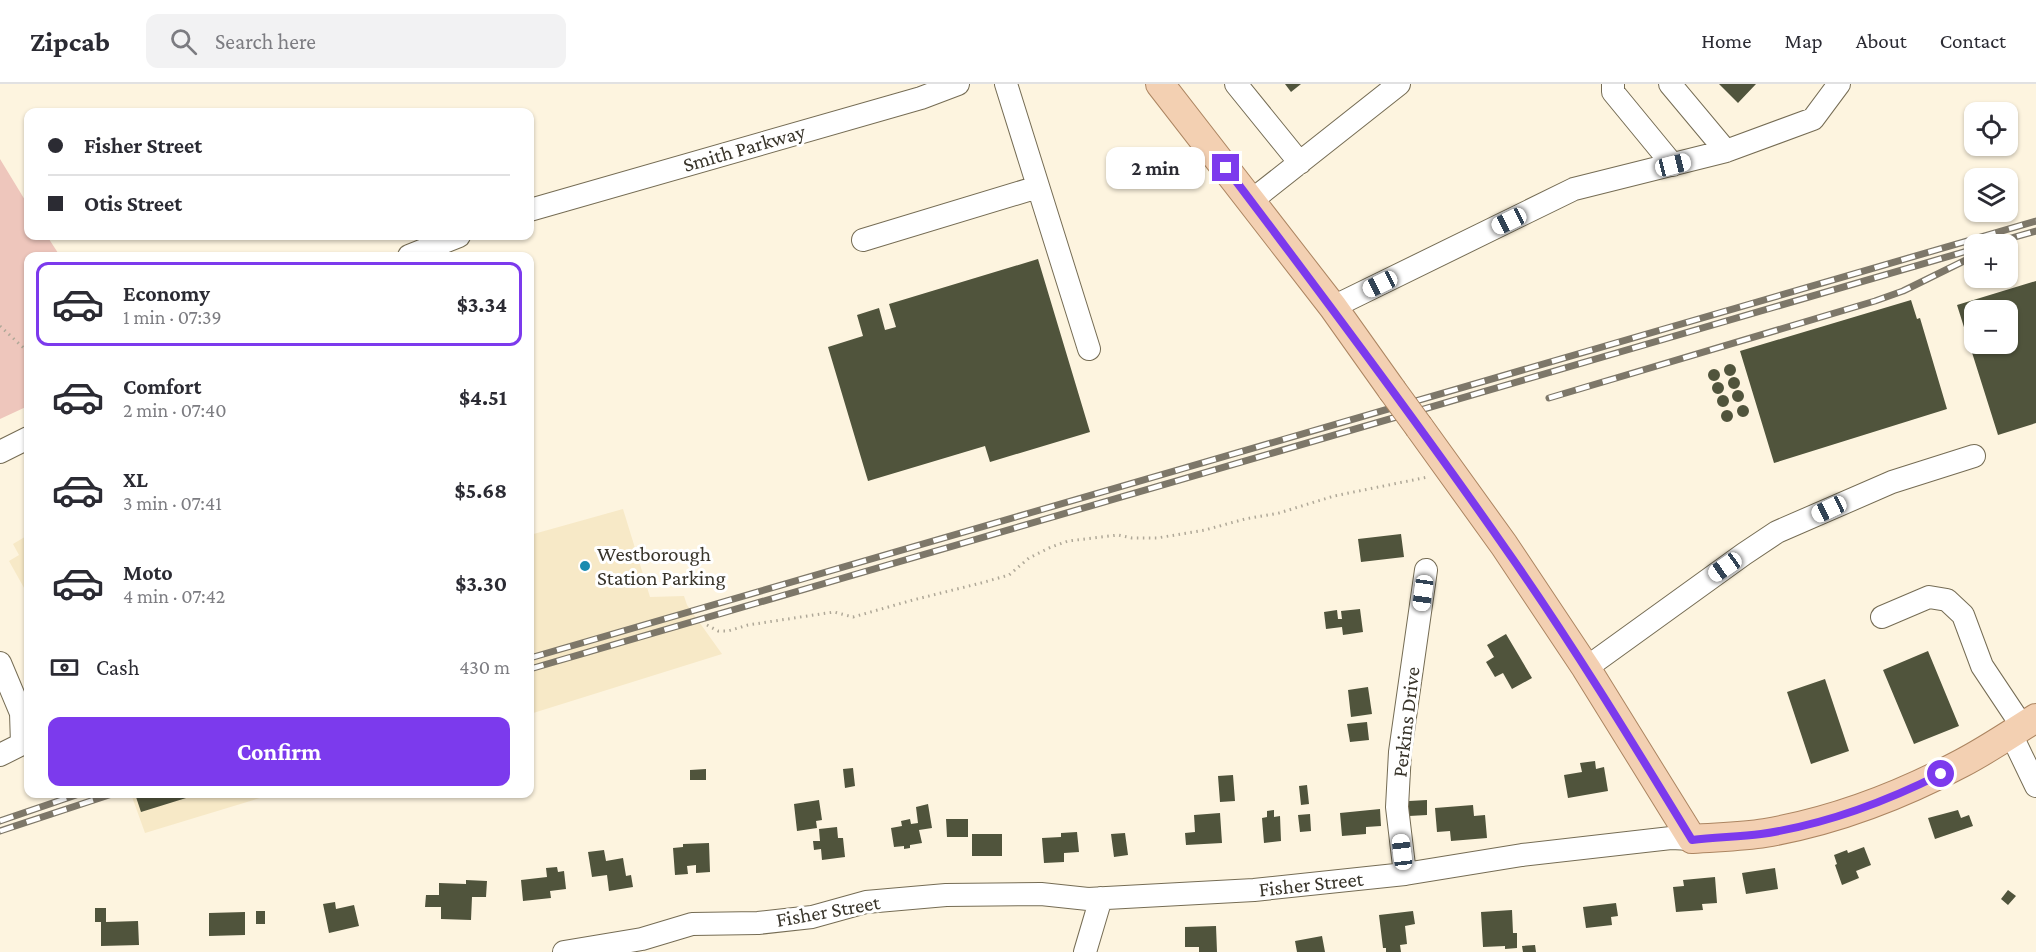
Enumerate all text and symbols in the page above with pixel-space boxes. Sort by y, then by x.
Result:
search box [146,14,566,68]
icon: search [167,25,200,58]
text: Zipcab [30,26,110,57]
text: Search here [215,29,316,54]
text: Home [1701,29,1751,53]
text: Map [1784,29,1823,53]
text: About [1856,29,1907,53]
text: Contact [1940,29,2006,53]
map controls [1964,102,2018,354]
button: locate [1964,102,2018,156]
street label: Smith Parkway [680,119,808,177]
text: Fisher Street [84,133,202,158]
callout: 2 min [1106,147,1205,189]
car [1653,152,1693,178]
route end [1212,154,1239,181]
text: 2 min [1131,157,1180,179]
button: layers [1964,168,2018,222]
text: Otis Street [84,191,182,216]
car [1489,205,1529,237]
button: + [1964,234,2018,288]
car [1360,268,1400,300]
icon: car [51,277,105,331]
text: Economy [123,281,210,306]
text: $3.34 [457,292,507,317]
button: − [1964,300,2018,354]
text: 1 min · 07:39 [123,306,222,328]
icon: car [51,370,105,424]
text: Comfort [123,374,201,399]
text: $4.51 [459,385,507,410]
text: 2 min · 07:40 [123,399,226,421]
icon: car [51,463,105,517]
text: XL [123,467,148,492]
text: $5.68 [455,478,507,503]
text: 3 min · 07:41 [123,492,222,514]
car [1809,493,1849,525]
place label: Westborough Station Parking [597,542,726,590]
car [1705,549,1745,585]
icon: car [51,556,105,610]
marker: Westborough Station Parking [578,559,592,573]
text: Moto [123,560,173,585]
text: $3.30 [455,571,507,596]
car [1412,574,1434,612]
text: 4 min · 07:42 [123,585,225,607]
icon: cash [48,651,81,684]
text: Cash [96,655,140,680]
text: 430 m [459,656,510,678]
street label: Perkins Drive [1387,665,1425,779]
button: Confirm [48,717,510,786]
route start [1927,760,1954,787]
car [1391,833,1413,871]
street label: Fisher Street [1257,866,1366,901]
street label: Fisher Street [774,890,883,932]

